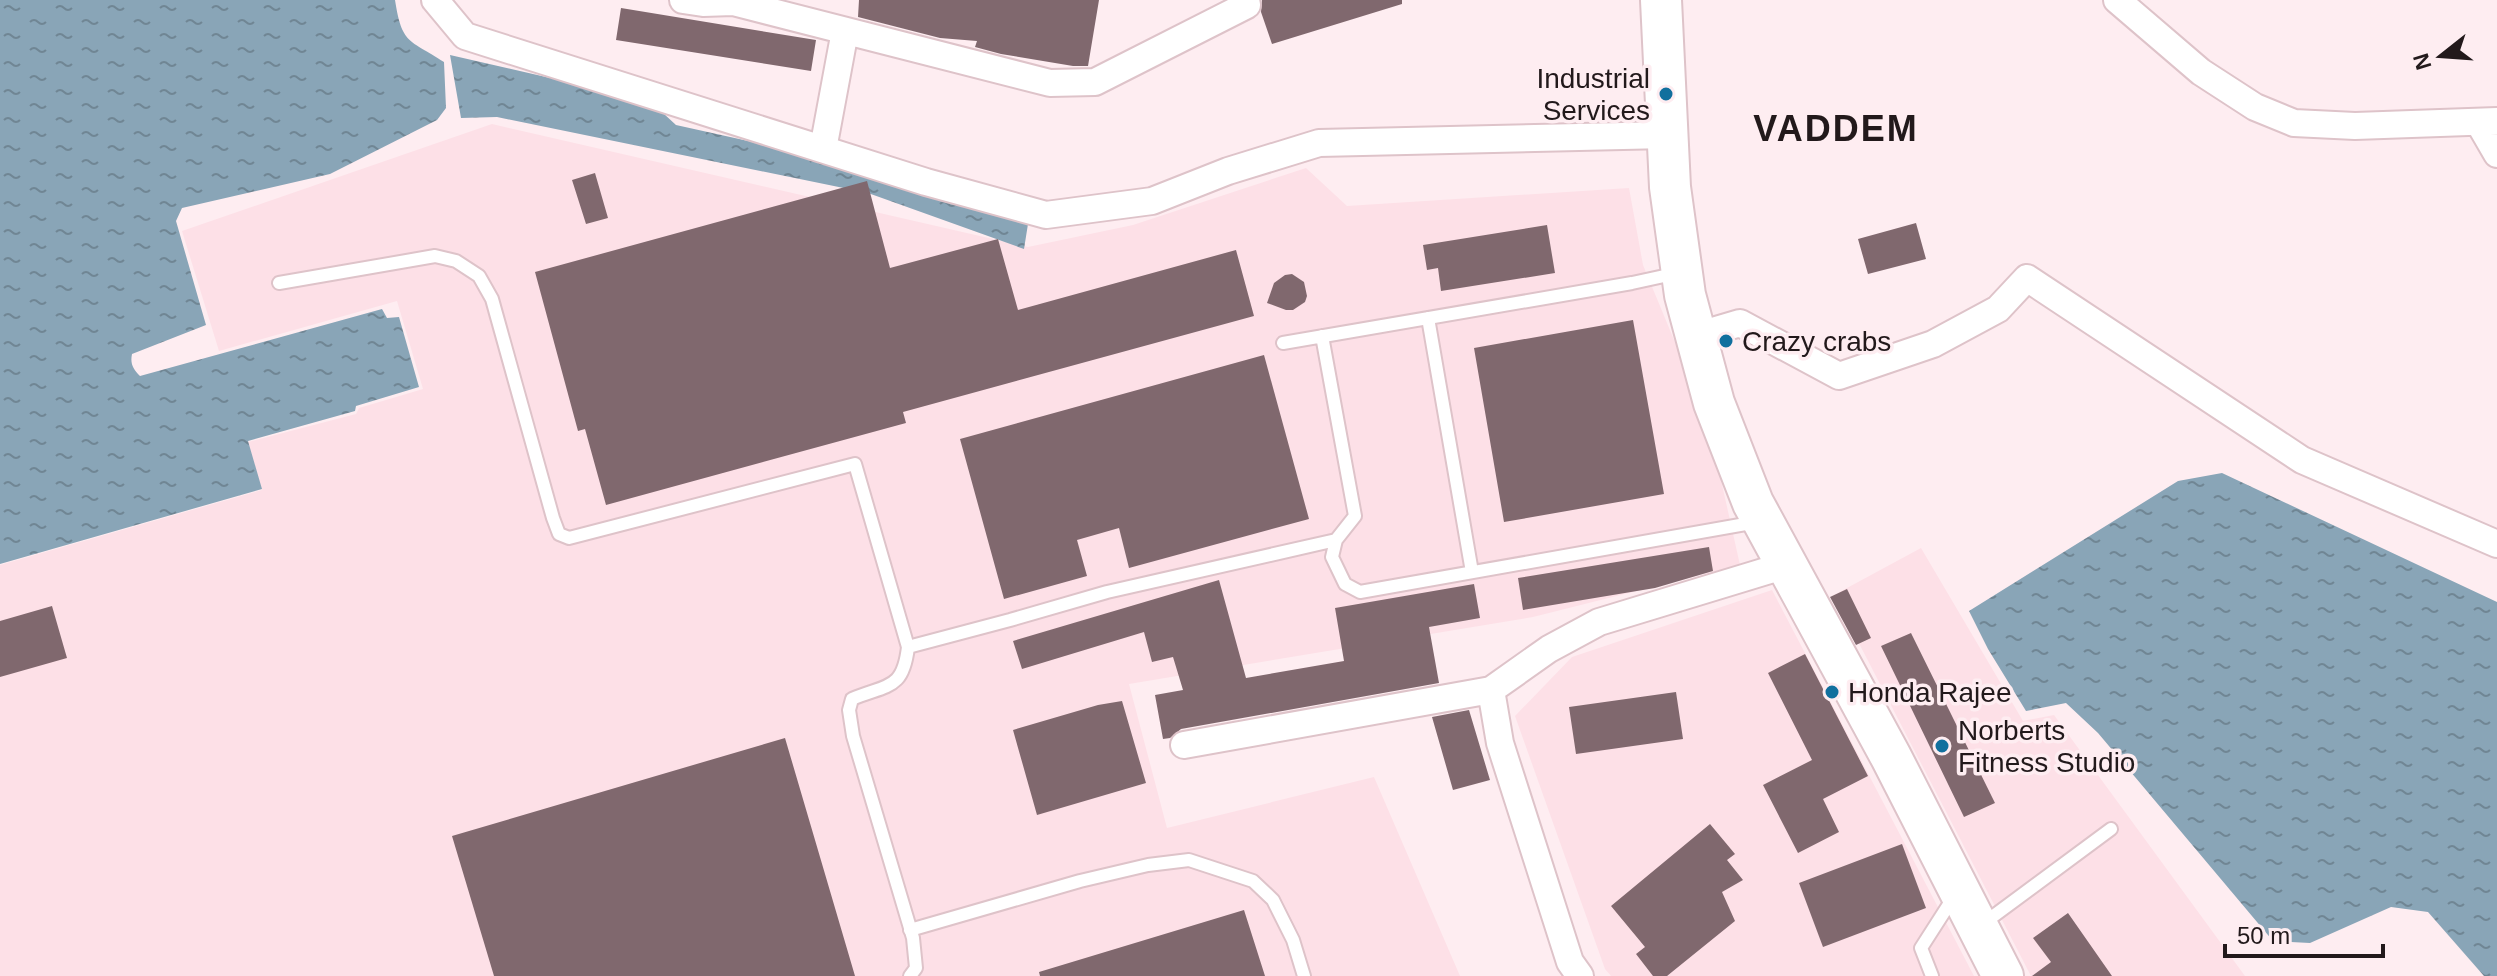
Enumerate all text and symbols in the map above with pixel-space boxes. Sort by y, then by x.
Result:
north arrow [2401,16,2481,96]
text: N [2408,50,2437,73]
place label: Industrial Services [1536,63,1650,126]
marker: Industrial Services [1657,85,1675,103]
district label: VADDEM [1753,108,1919,149]
place label: Crazy crabs [1742,326,1891,357]
marker: Crazy crabs [1717,332,1735,350]
place label: Honda Rajee [1848,677,2011,708]
marker: Honda Rajee [1823,683,1841,701]
place label: Norberts Fitness Studio [1958,715,2135,778]
marker: Norberts Fitness Studio [1933,737,1951,755]
scale bar [2225,908,2383,958]
text: 50 m [2237,922,2290,949]

